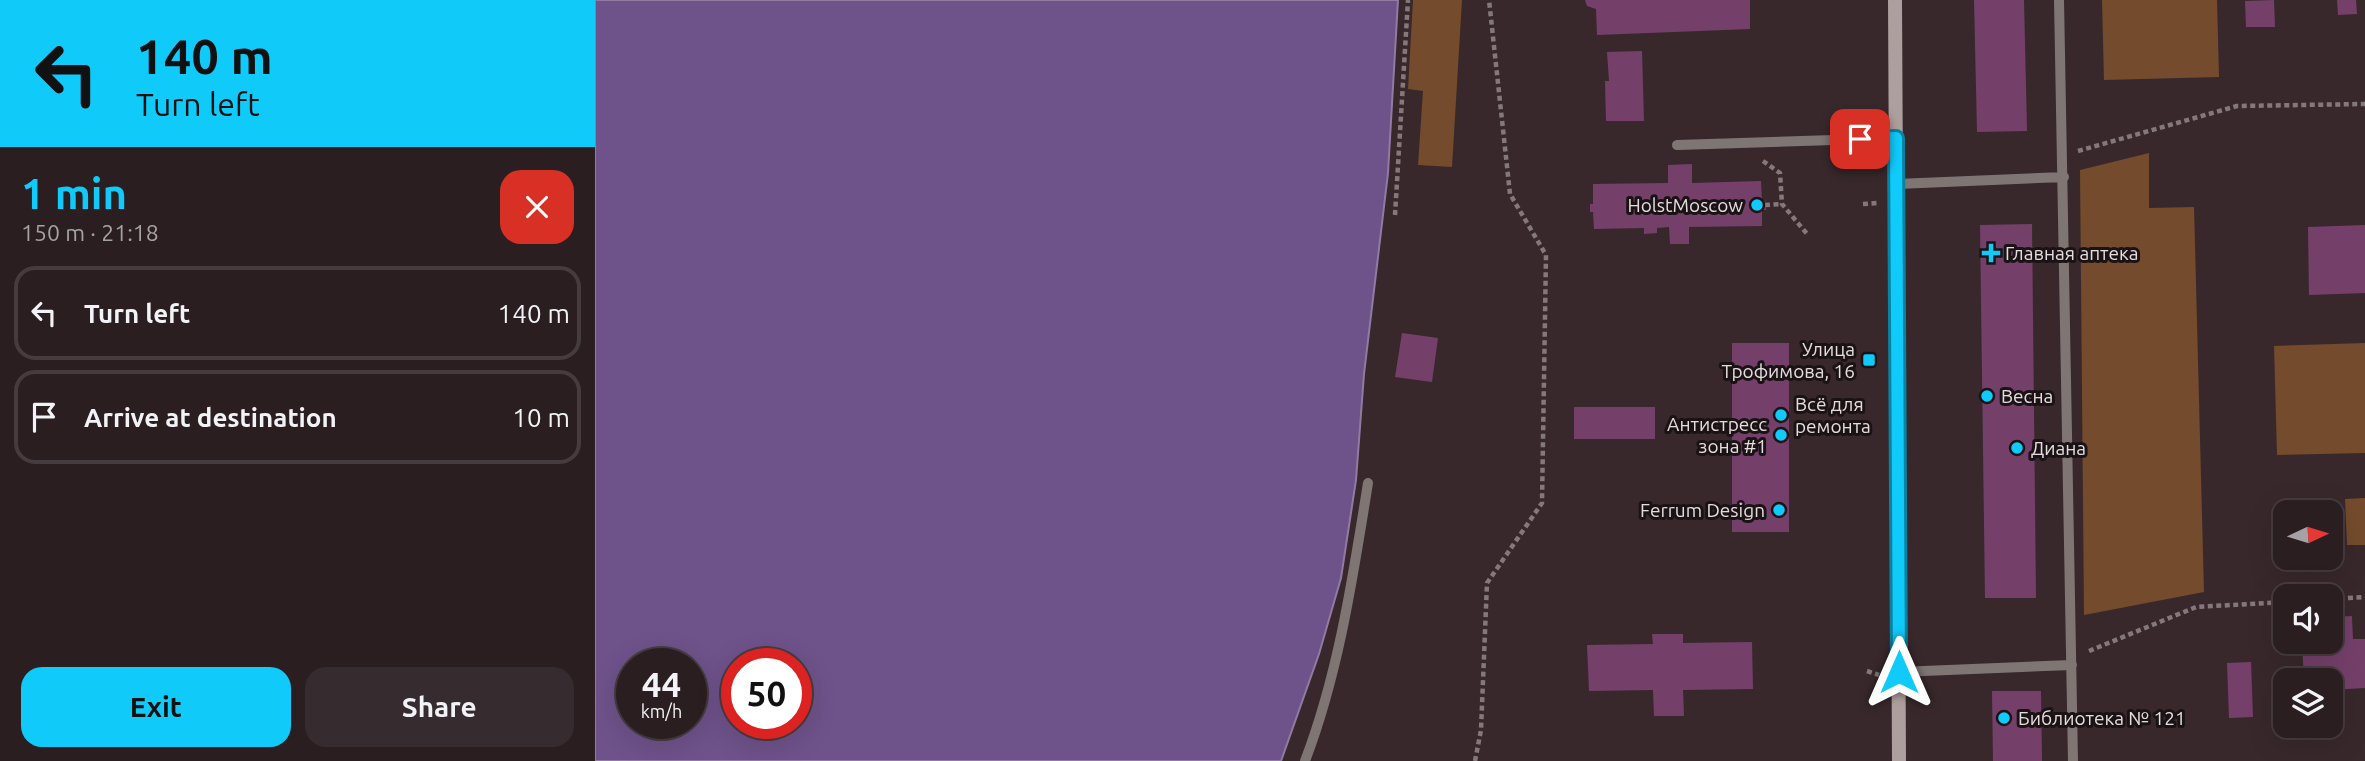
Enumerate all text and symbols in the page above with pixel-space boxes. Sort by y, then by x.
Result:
icon: left [21,28,112,119]
text: 140 m [136,28,273,83]
text: Turn left [136,86,260,122]
pin [1830,109,1890,169]
icon: arrive [1841,120,1879,158]
text: 1 min [21,170,127,217]
button: close [500,170,574,244]
place label: HolstMoscow [1627,194,1743,216]
marker: HolstMoscow [1749,197,1765,213]
text: 150 m · 21:18 [21,220,159,245]
place label: Главная аптека [2005,242,2139,264]
marker: Главная аптека [1983,245,1999,261]
icon: left [25,294,63,332]
text: Turn left [84,299,190,328]
text: 140 m [498,299,570,328]
place label: Улица Трофимова, 16 [1721,338,1855,382]
marker: Улица Трофимова, 16 [1861,352,1877,368]
place label: Весна [2001,385,2053,407]
marker: Весна [1979,388,1995,404]
place label: Всё для ремонта [1795,393,1871,437]
icon: arrive [25,398,63,436]
text: Arrive at destination [84,403,337,432]
text: 10 m [512,403,570,432]
marker: Всё для ремонта [1773,407,1789,423]
place label: Антистресс зона #1 [1667,413,1767,457]
marker: Антистресс зона #1 [1773,427,1789,443]
place label: Диана [2031,437,2086,459]
marker: Диана [2009,440,2025,456]
place label: Ferrum Design [1640,499,1765,521]
north arrow [2273,500,2343,570]
map controls [2273,500,2343,738]
marker: Ferrum Design [1771,502,1787,518]
button: sound [2273,584,2343,654]
position arrow [1862,635,1936,709]
speed limit sign: 50 [721,648,812,739]
text: 44 [642,664,681,704]
button: Exit [21,667,291,747]
button: Share [305,667,574,747]
button: layers [2273,668,2343,738]
text: km/h [641,701,682,721]
place label: Библиотека № 121 [2018,707,2186,729]
marker: Библиотека № 121 [1996,710,2012,726]

